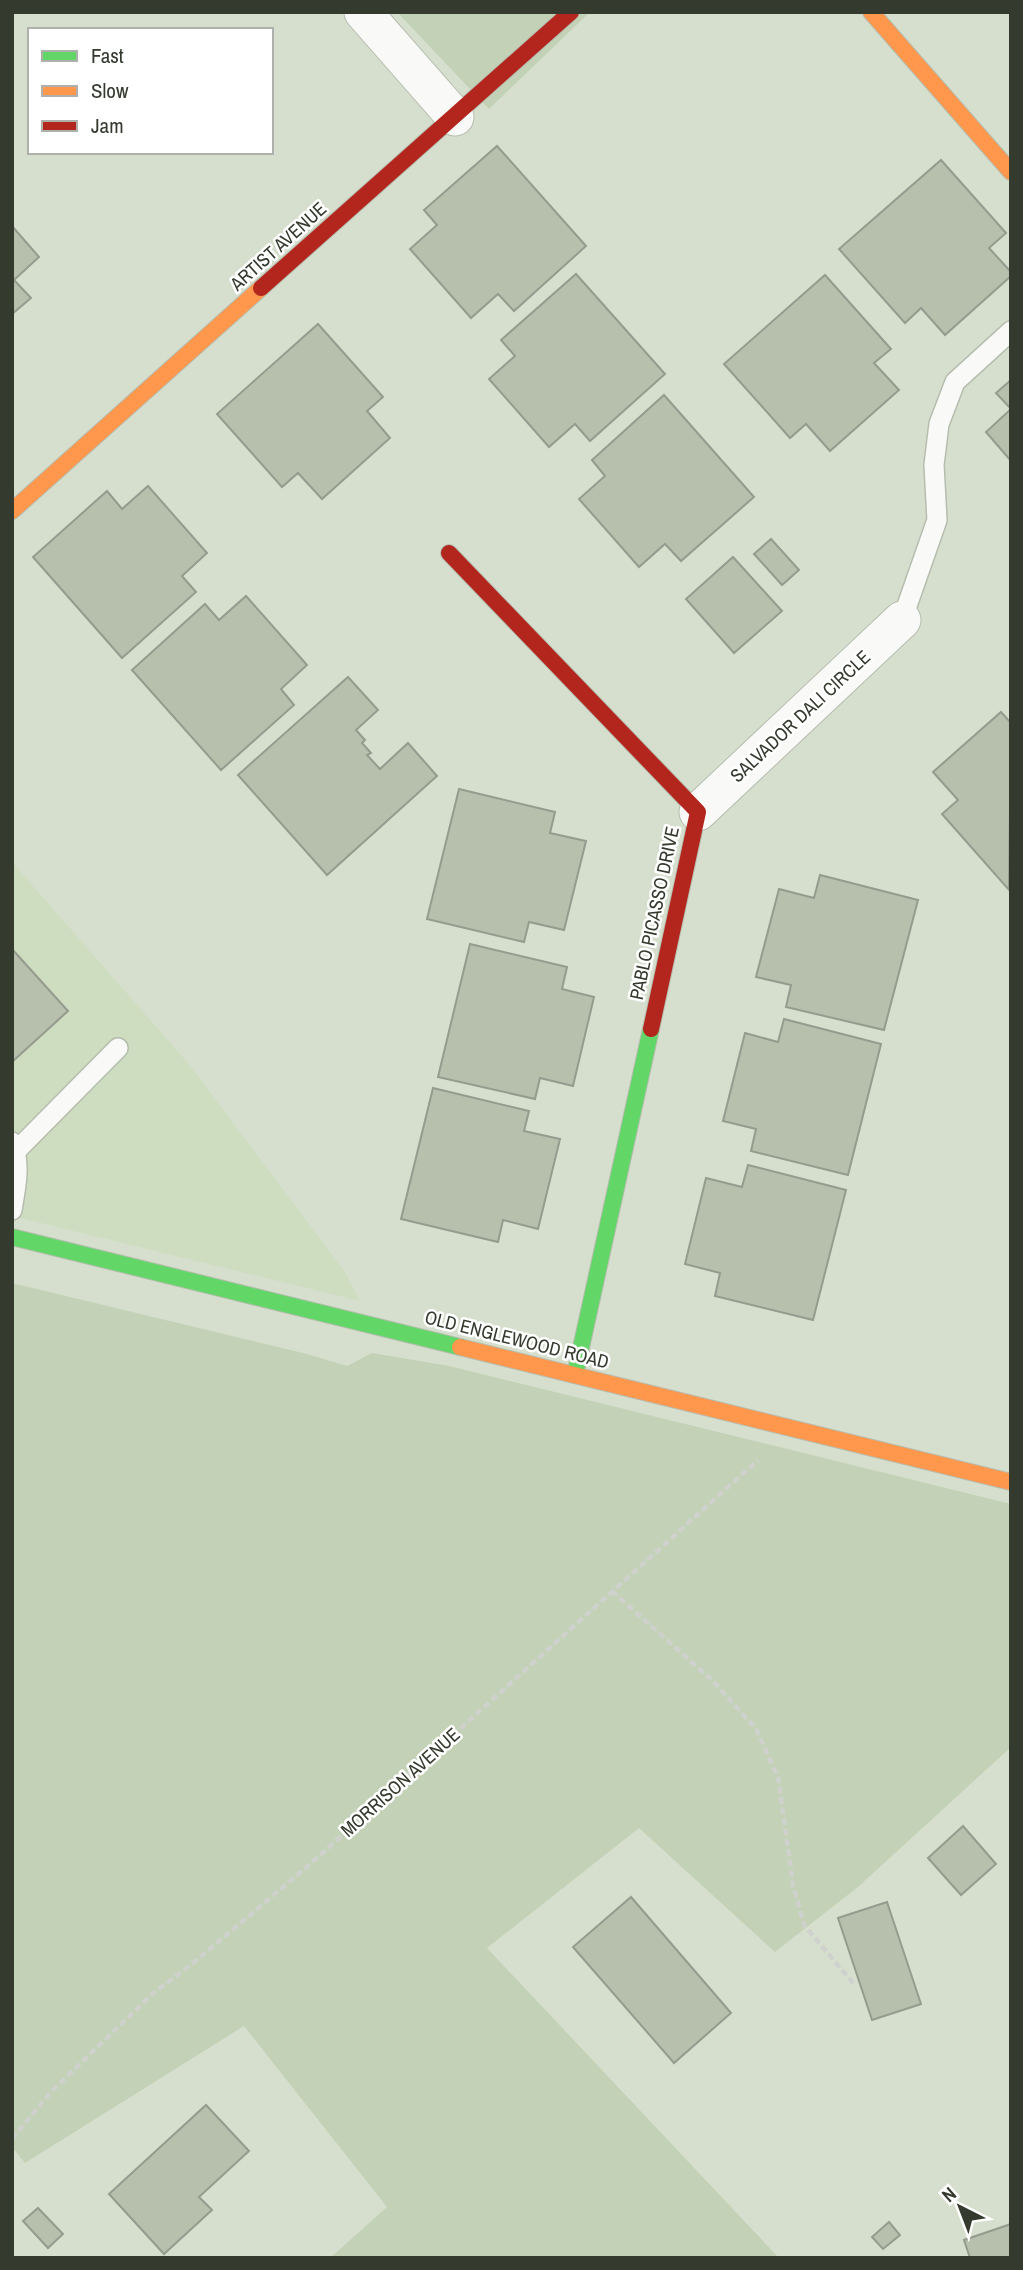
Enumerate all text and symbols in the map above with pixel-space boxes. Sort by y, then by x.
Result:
legend [28,28,273,154]
text: Fast [91,41,124,70]
text: Slow [91,76,129,105]
text: Jam [91,111,124,140]
street label: ARTIST AVENUE [223,196,332,297]
street label: SALVADOR DALI CIRCLE [724,644,876,788]
street label: PABLO PICASSO DRIVE [623,824,685,1002]
street label: OLD ENGLEWOOD ROAD [422,1304,612,1374]
street label: MORRISON AVENUE [335,1721,465,1843]
north arrow [925,2172,995,2242]
text: N [936,2181,962,2208]

